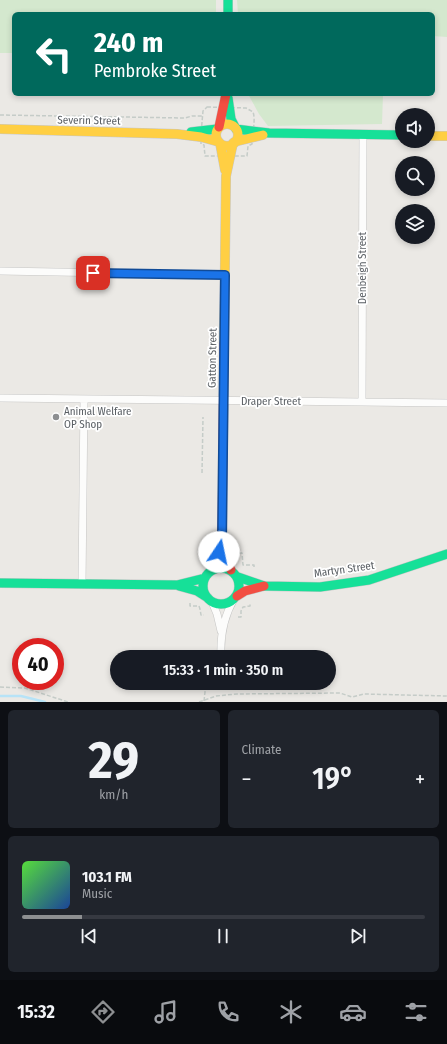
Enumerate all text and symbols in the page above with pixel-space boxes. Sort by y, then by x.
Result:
text: 240 m [94,26,163,59]
icon: left [28,28,80,80]
text: Pembroke Street [94,60,216,82]
map controls [395,108,435,244]
button: sound [395,108,435,148]
street label: Severin Street [57,113,121,128]
button: search [395,156,435,196]
button: layers [395,204,435,244]
street label: Denbeigh Street [356,231,369,304]
pin [76,256,110,290]
icon: arrive [82,262,104,284]
street label: Gatton Street [205,328,220,388]
street label: Draper Street [241,395,301,408]
place label: Animal Welfare OP Shop [64,405,132,431]
marker: Animal Welfare OP Shop [51,412,61,422]
position arrow [198,531,240,573]
street label: Martyn Street [313,559,376,580]
speed limit sign: 40 [12,638,64,690]
text: 15:33 · 1 min · 350 m [163,661,283,679]
text: 29 [88,729,139,792]
text: Climate [242,742,282,757]
text: 19° [312,761,354,797]
text: − [242,766,251,793]
text: + [415,766,425,793]
text: km/h [99,787,128,802]
text: 103.1 FM [82,868,132,886]
text: Music [82,886,112,901]
icon: previous [78,925,100,947]
icon: pause [212,925,234,947]
icon: next [347,925,369,947]
icon: directions [89,998,117,1026]
icon: music [152,998,180,1026]
icon: phone [214,998,242,1026]
icon: climate [277,998,305,1026]
icon: car [339,998,367,1026]
icon: filters [402,998,430,1026]
text: 15:32 [17,1001,55,1023]

